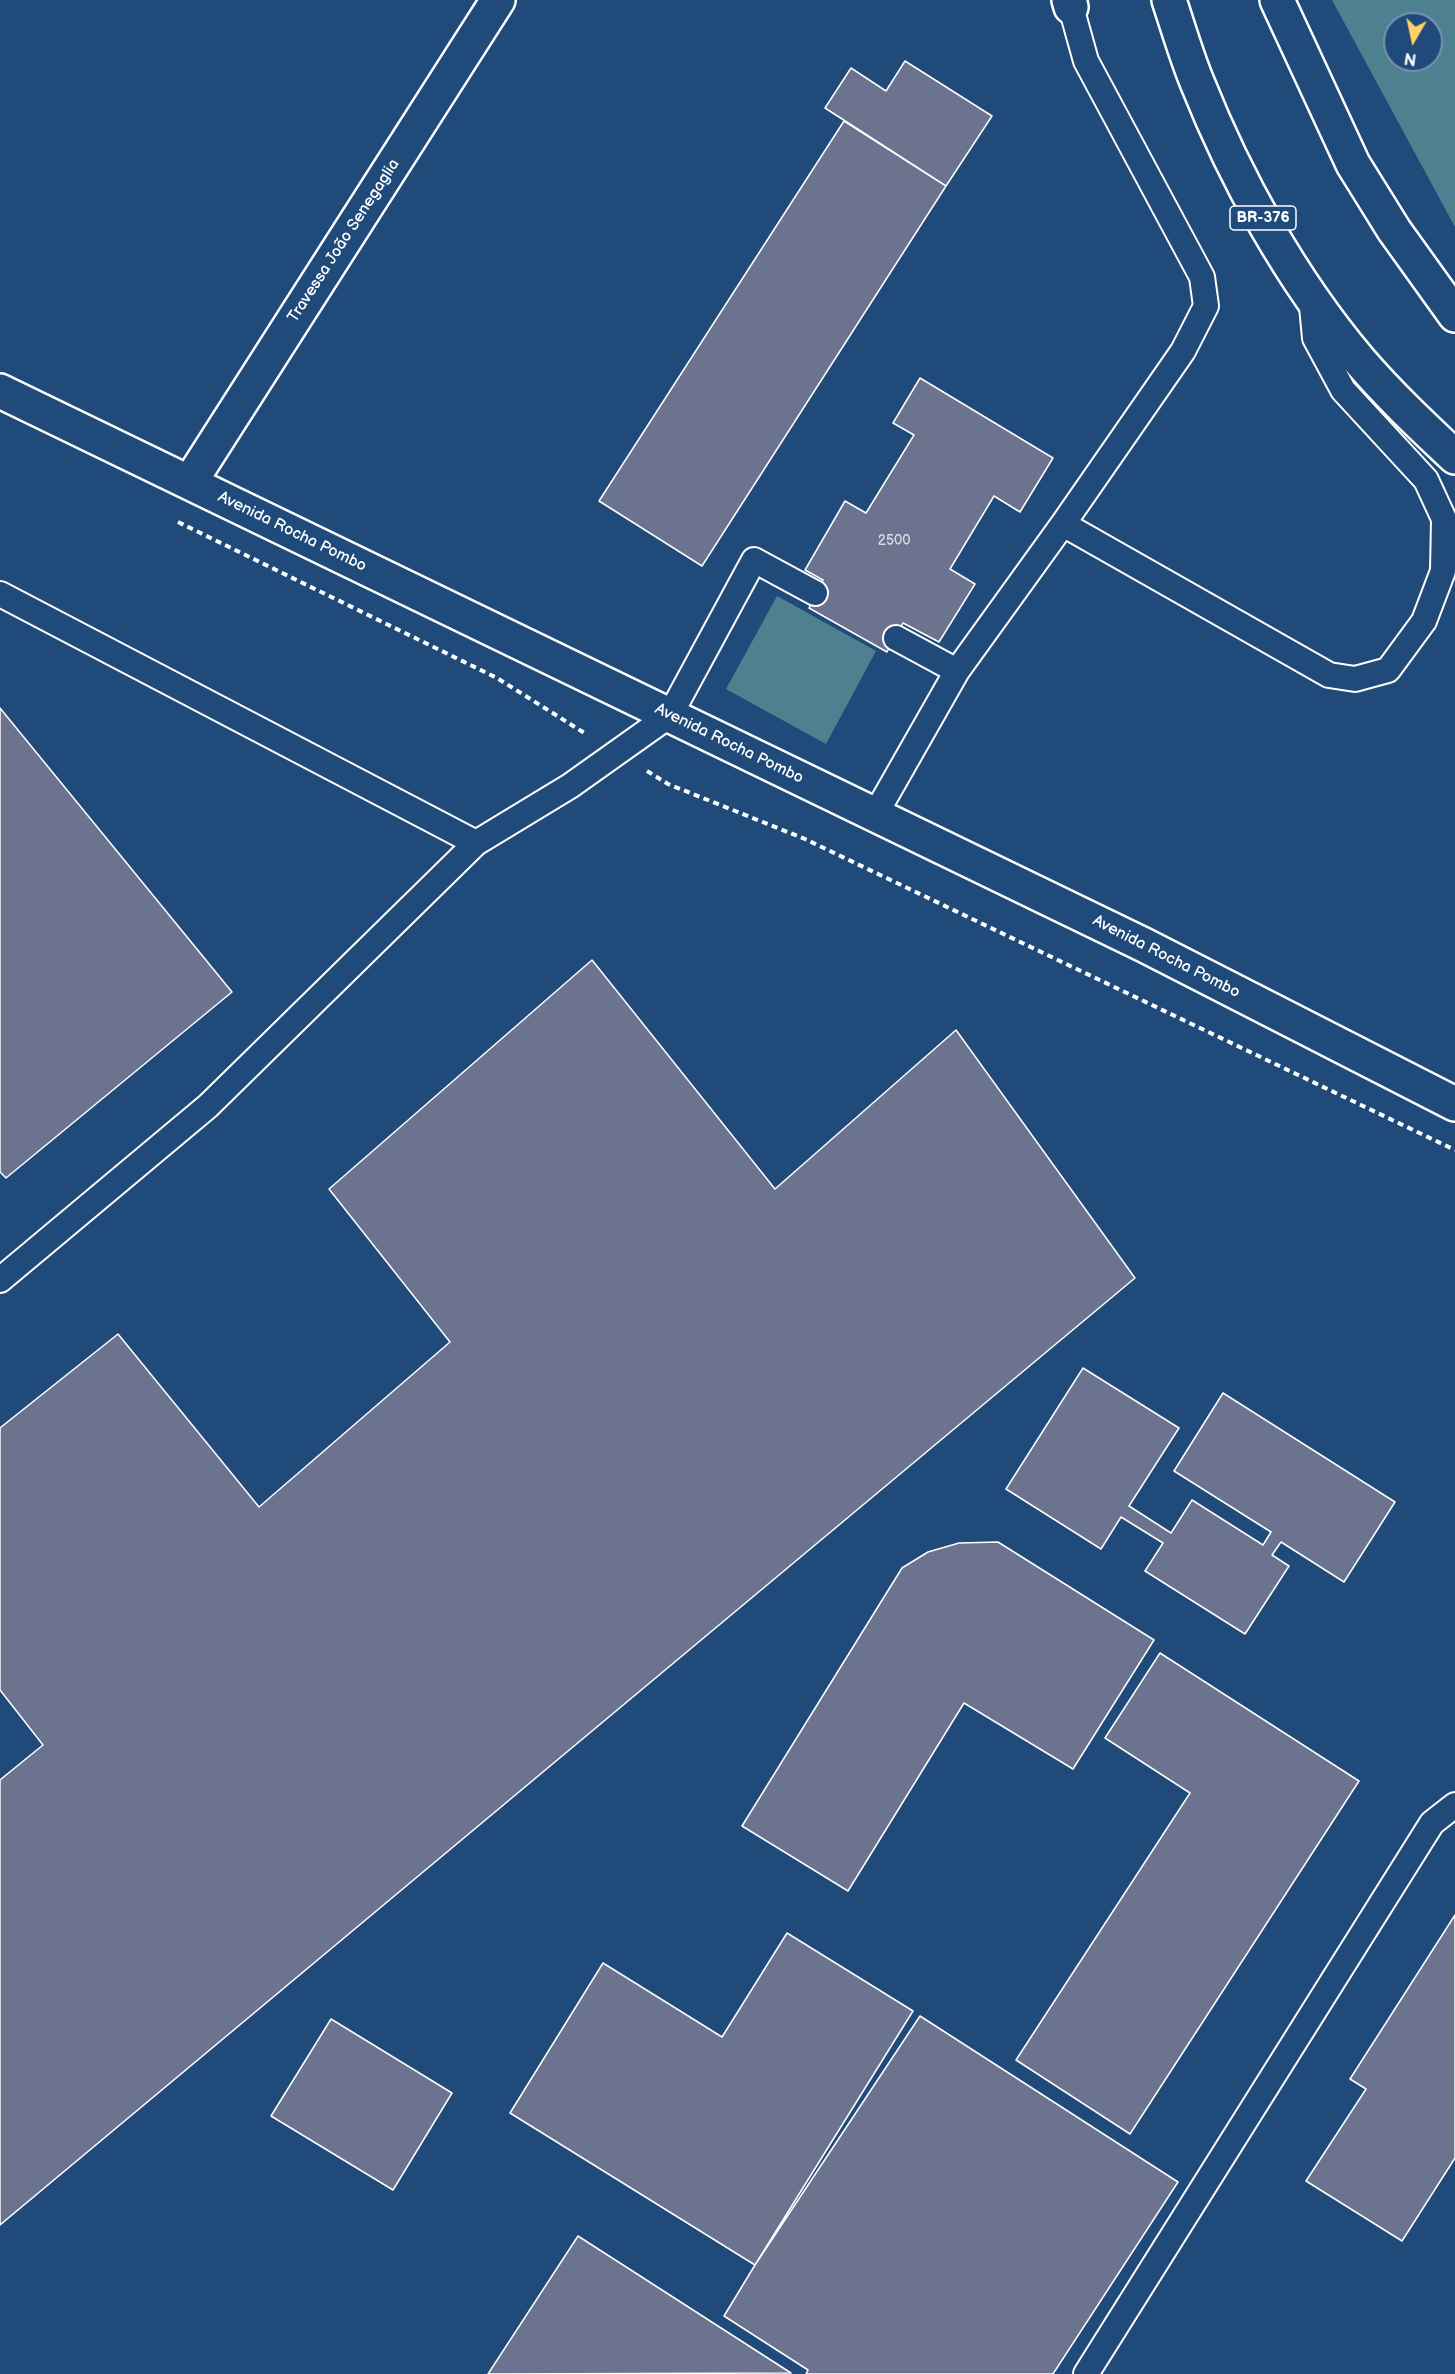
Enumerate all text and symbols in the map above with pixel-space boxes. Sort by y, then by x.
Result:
north arrow [1383,12,1443,72]
text: N [1403,48,1418,69]
street label: Travessa João Senegaglia [284,156,404,326]
road number: BR-376 [1230,206,1296,230]
street label: Avenida Rocha Pombo [215,488,369,576]
house number: 2500 [878,533,910,549]
street label: Avenida Rocha Pombo [652,700,806,788]
street label: Avenida Rocha Pombo [1089,911,1243,1003]

